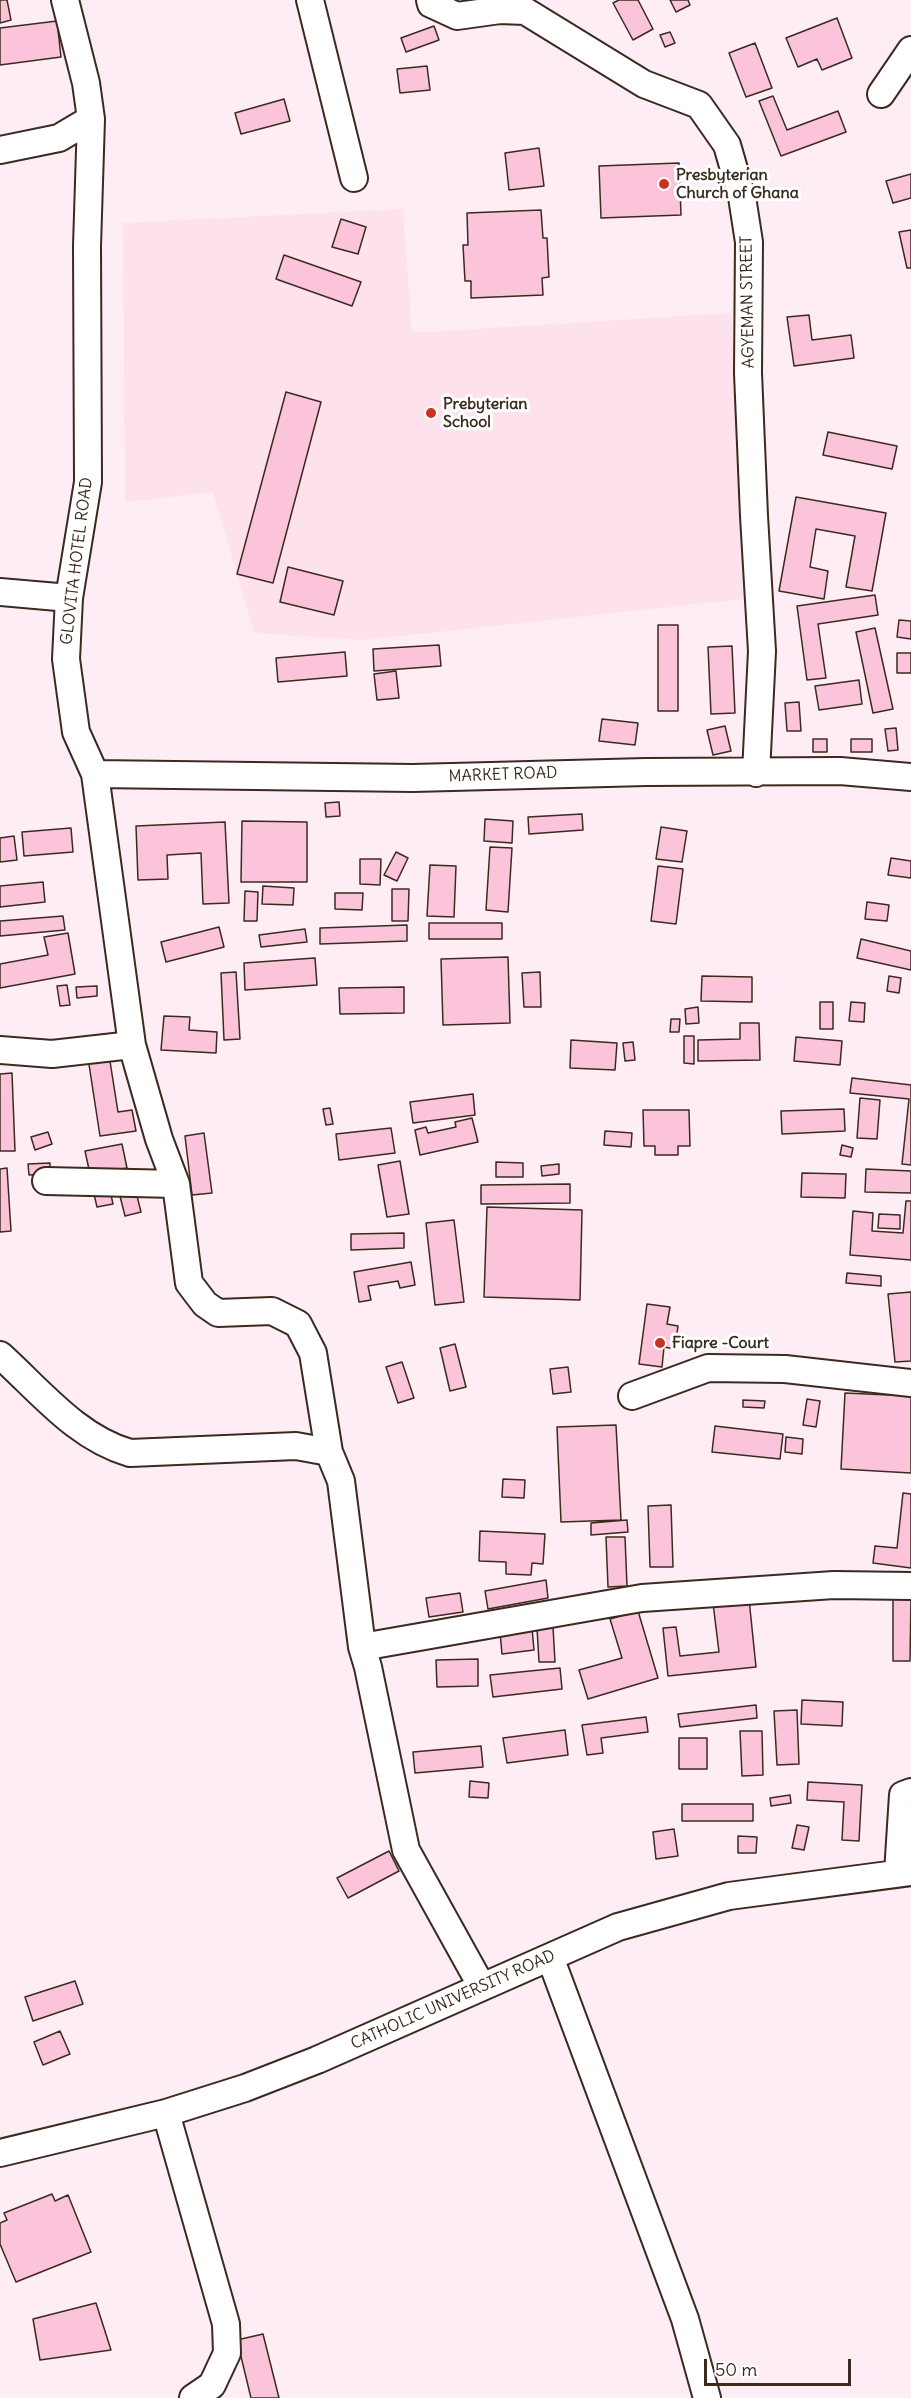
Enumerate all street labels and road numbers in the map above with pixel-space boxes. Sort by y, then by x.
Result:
street label: AGYEMAN STREET [737,235,759,369]
street label: GLOVITA HOTEL ROAD [57,476,97,646]
street label: MARKET ROAD [448,764,558,786]
street label: CATHOLIC UNIVERSITY ROAD [348,1946,558,2054]

